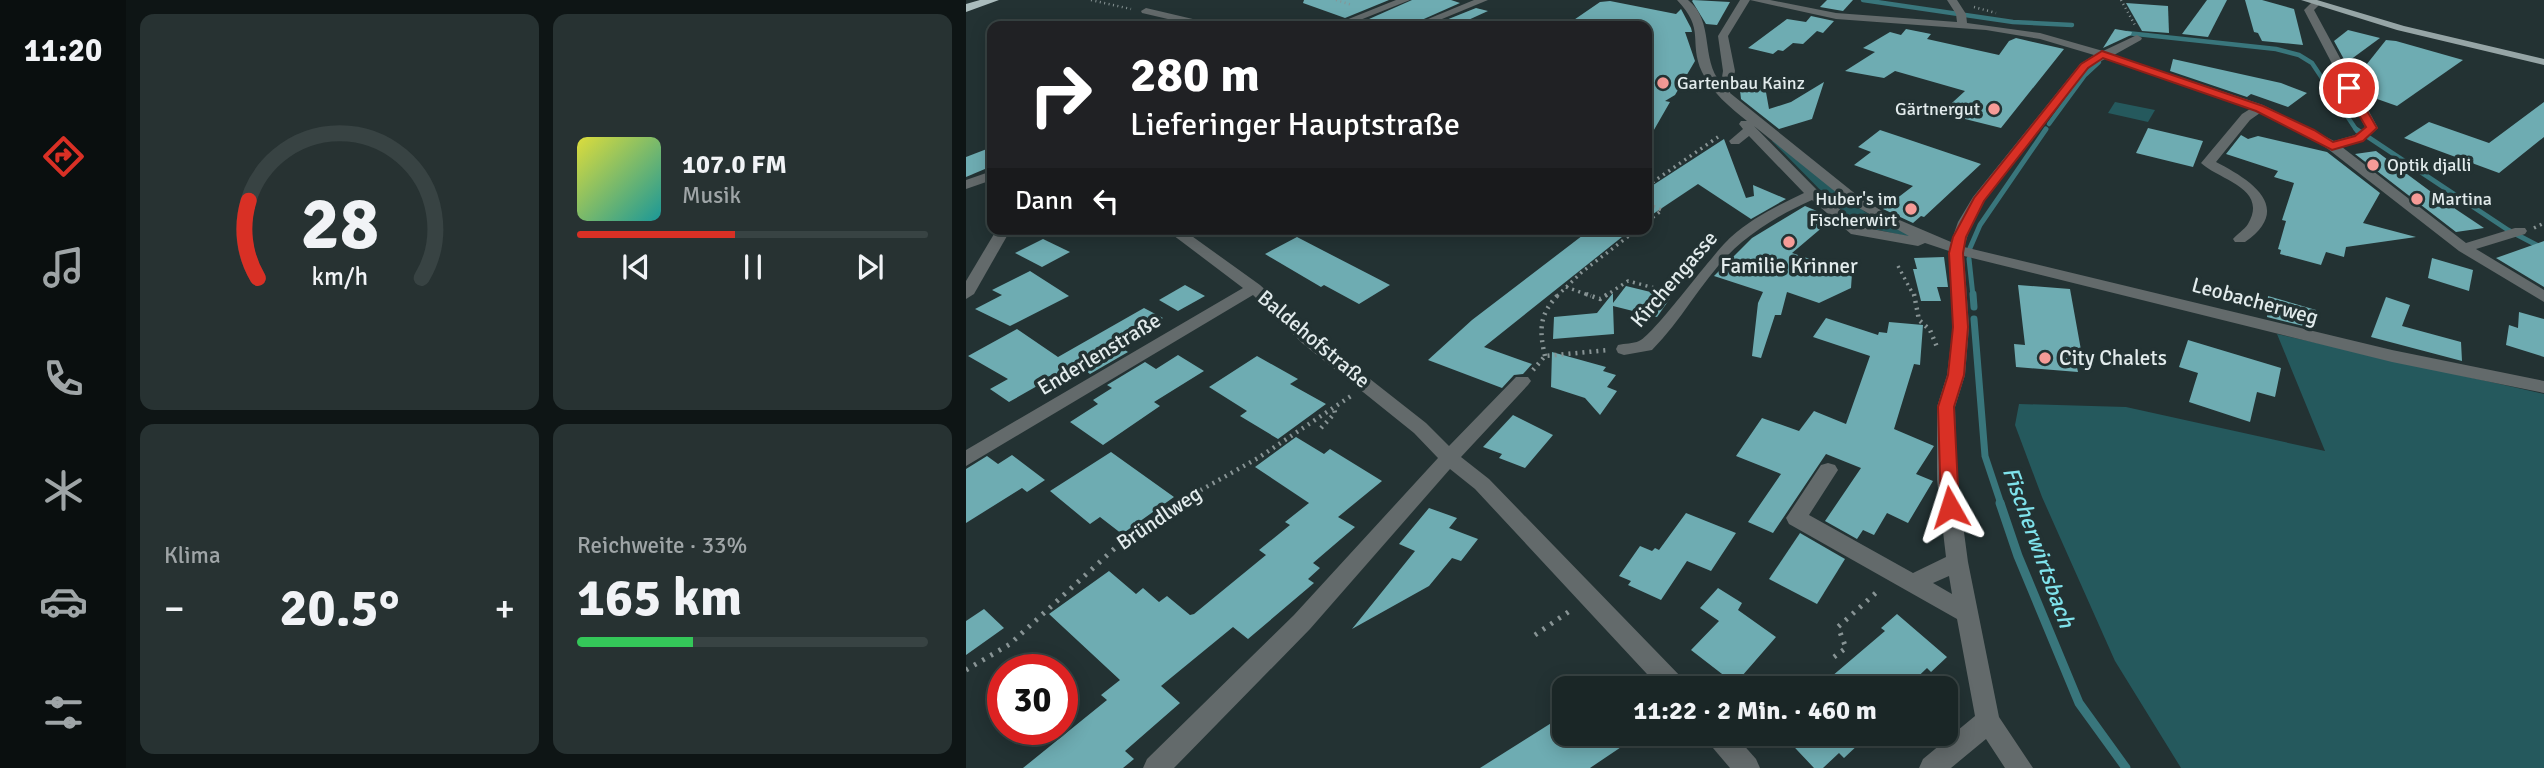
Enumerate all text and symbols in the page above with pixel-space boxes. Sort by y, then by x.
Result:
text: 11:20 [24,31,102,70]
text: 280 m [1130,45,1260,105]
icon: right [1015,49,1106,140]
pin [2319,58,2379,118]
icon: arrive [2330,69,2368,107]
place label: Gartenbau Kainz [1677,72,1805,94]
marker: Gartenbau Kainz [1655,75,1671,91]
place label: Gärtnergut [1895,98,1980,120]
marker: Gärtnergut [1986,101,2002,117]
text: Lieferinger Hauptstraße [1130,105,1460,144]
icon: directions [39,132,88,181]
text: 107.0 FM [682,149,787,181]
place label: Optik djalli [2387,154,2471,176]
marker: Optik djalli [2365,157,2381,173]
text: 28 [300,180,379,269]
text: Musik [682,181,741,210]
icon: left [1087,182,1125,220]
text: Dann [1015,185,1073,217]
place label: Huber's im Fischerwirt [1809,188,1897,231]
place label: Martina [2431,188,2492,210]
marker: Martina [2409,191,2425,207]
marker: Huber's im Fischerwirt [1903,201,1919,217]
street label: Kirchengasse [1625,225,1723,333]
marker: Familie Krinner [1781,234,1797,250]
icon: music [39,243,88,292]
icon: previous [617,248,655,286]
icon: pause [734,248,772,286]
icon: next [851,248,889,286]
place label: Familie Krinner [1720,253,1858,279]
text: km/h [311,261,368,292]
street label: Leobacherweg [2189,272,2321,330]
street label: Baldehofstraße [1253,284,1375,394]
street label: Enderlenstraße [1033,307,1165,401]
place label: City Chalets [2059,345,2167,371]
marker: City Chalets [2037,350,2053,366]
icon: phone [39,354,88,403]
water label: Fischerwirtsbach [1996,463,2082,633]
icon: climate [39,466,88,515]
position arrow [1913,470,1987,544]
street label: Bründlweg [1112,480,1206,556]
text: Reichweite · 33% [577,531,747,560]
text: Klima [164,541,221,570]
text: 165 km [577,566,742,630]
text: 20.5° [280,576,399,640]
icon: car [39,577,88,626]
text: − [164,585,185,632]
text: + [494,585,515,632]
speed limit sign: 30 [987,654,1078,745]
icon: filters [39,688,88,737]
text: 11:22 · 2 Min. · 460 m [1633,695,1877,727]

